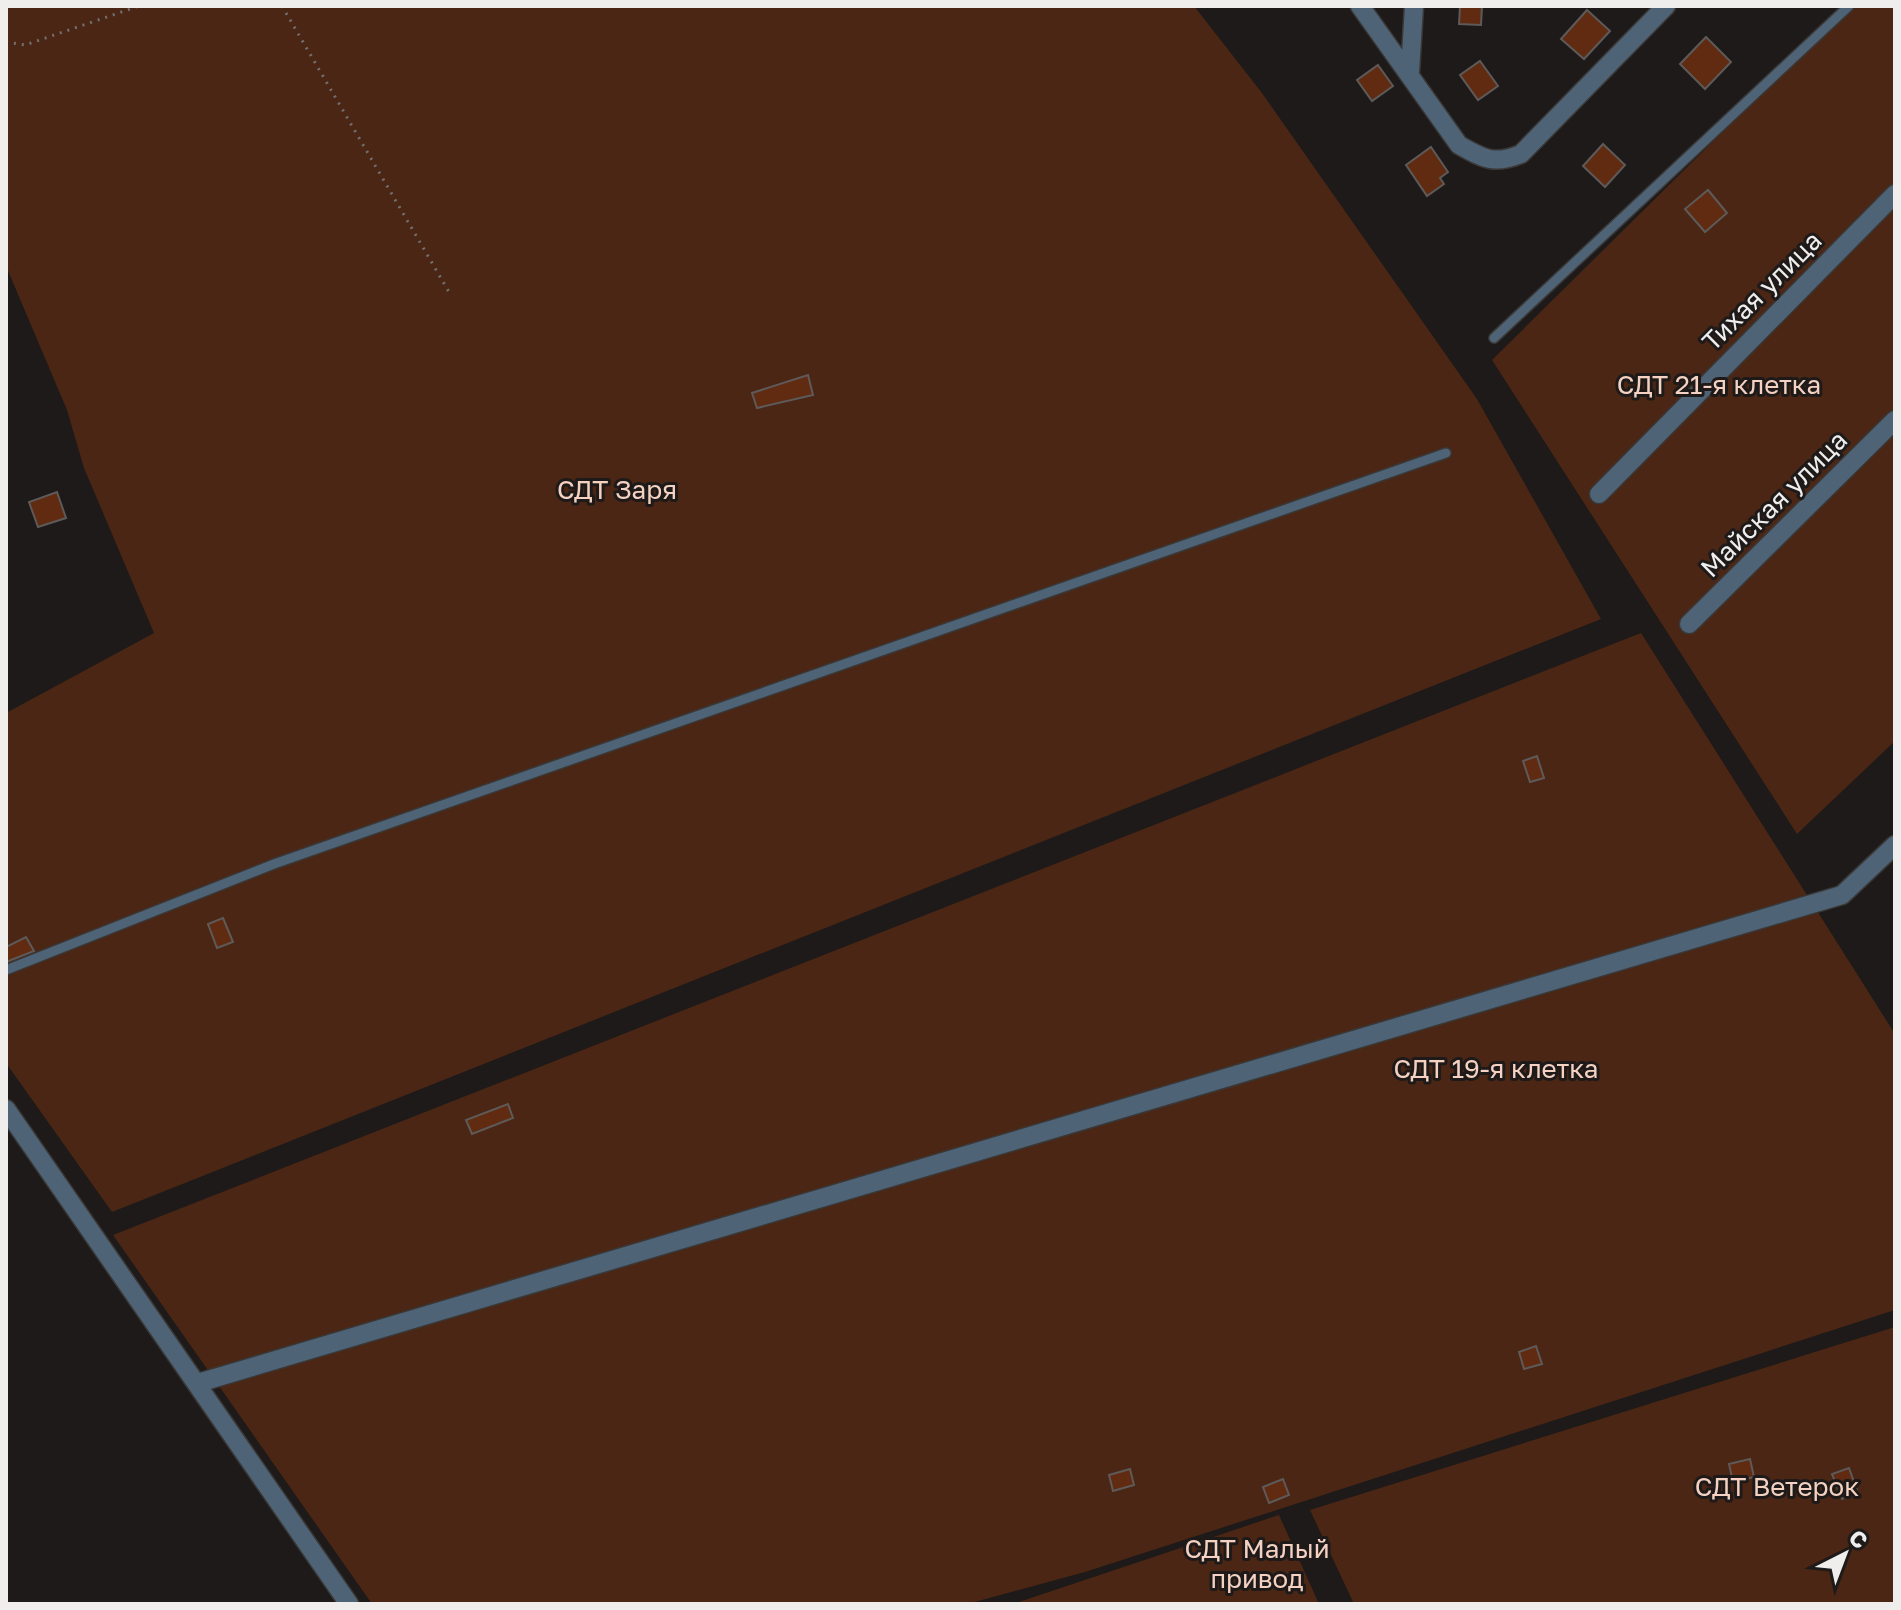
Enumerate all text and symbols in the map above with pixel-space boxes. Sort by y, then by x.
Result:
street label: Тихая улица [1696,225,1828,357]
park label: СДТ 21-я клетка [1617,369,1821,400]
street label: Майская улица [1694,424,1853,583]
park label: СДТ Заря [557,474,677,505]
park label: СДТ 19-я клетка [1393,1053,1599,1084]
park label: СДТ Ветерок [1695,1471,1859,1502]
north arrow [1805,1514,1885,1594]
text: С [1844,1524,1874,1554]
park label: СДТ Малый привод [1184,1533,1330,1594]

